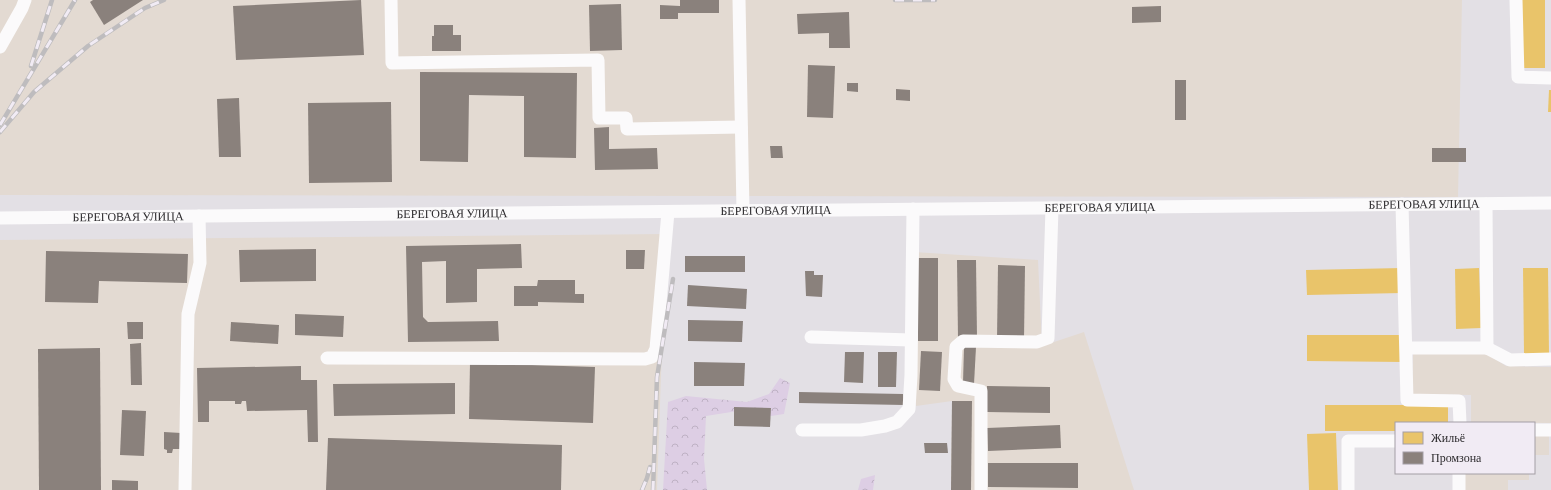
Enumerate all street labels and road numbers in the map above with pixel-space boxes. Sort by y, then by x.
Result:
street label: БЕРЕГОВАЯ УЛИЦА [1368,197,1480,212]
street label: БЕРЕГОВАЯ УЛИЦА [1044,200,1156,215]
street label: БЕРЕГОВАЯ УЛИЦА [720,203,832,218]
street label: БЕРЕГОВАЯ УЛИЦА [396,206,508,221]
street label: БЕРЕГОВАЯ УЛИЦА [72,209,184,224]

